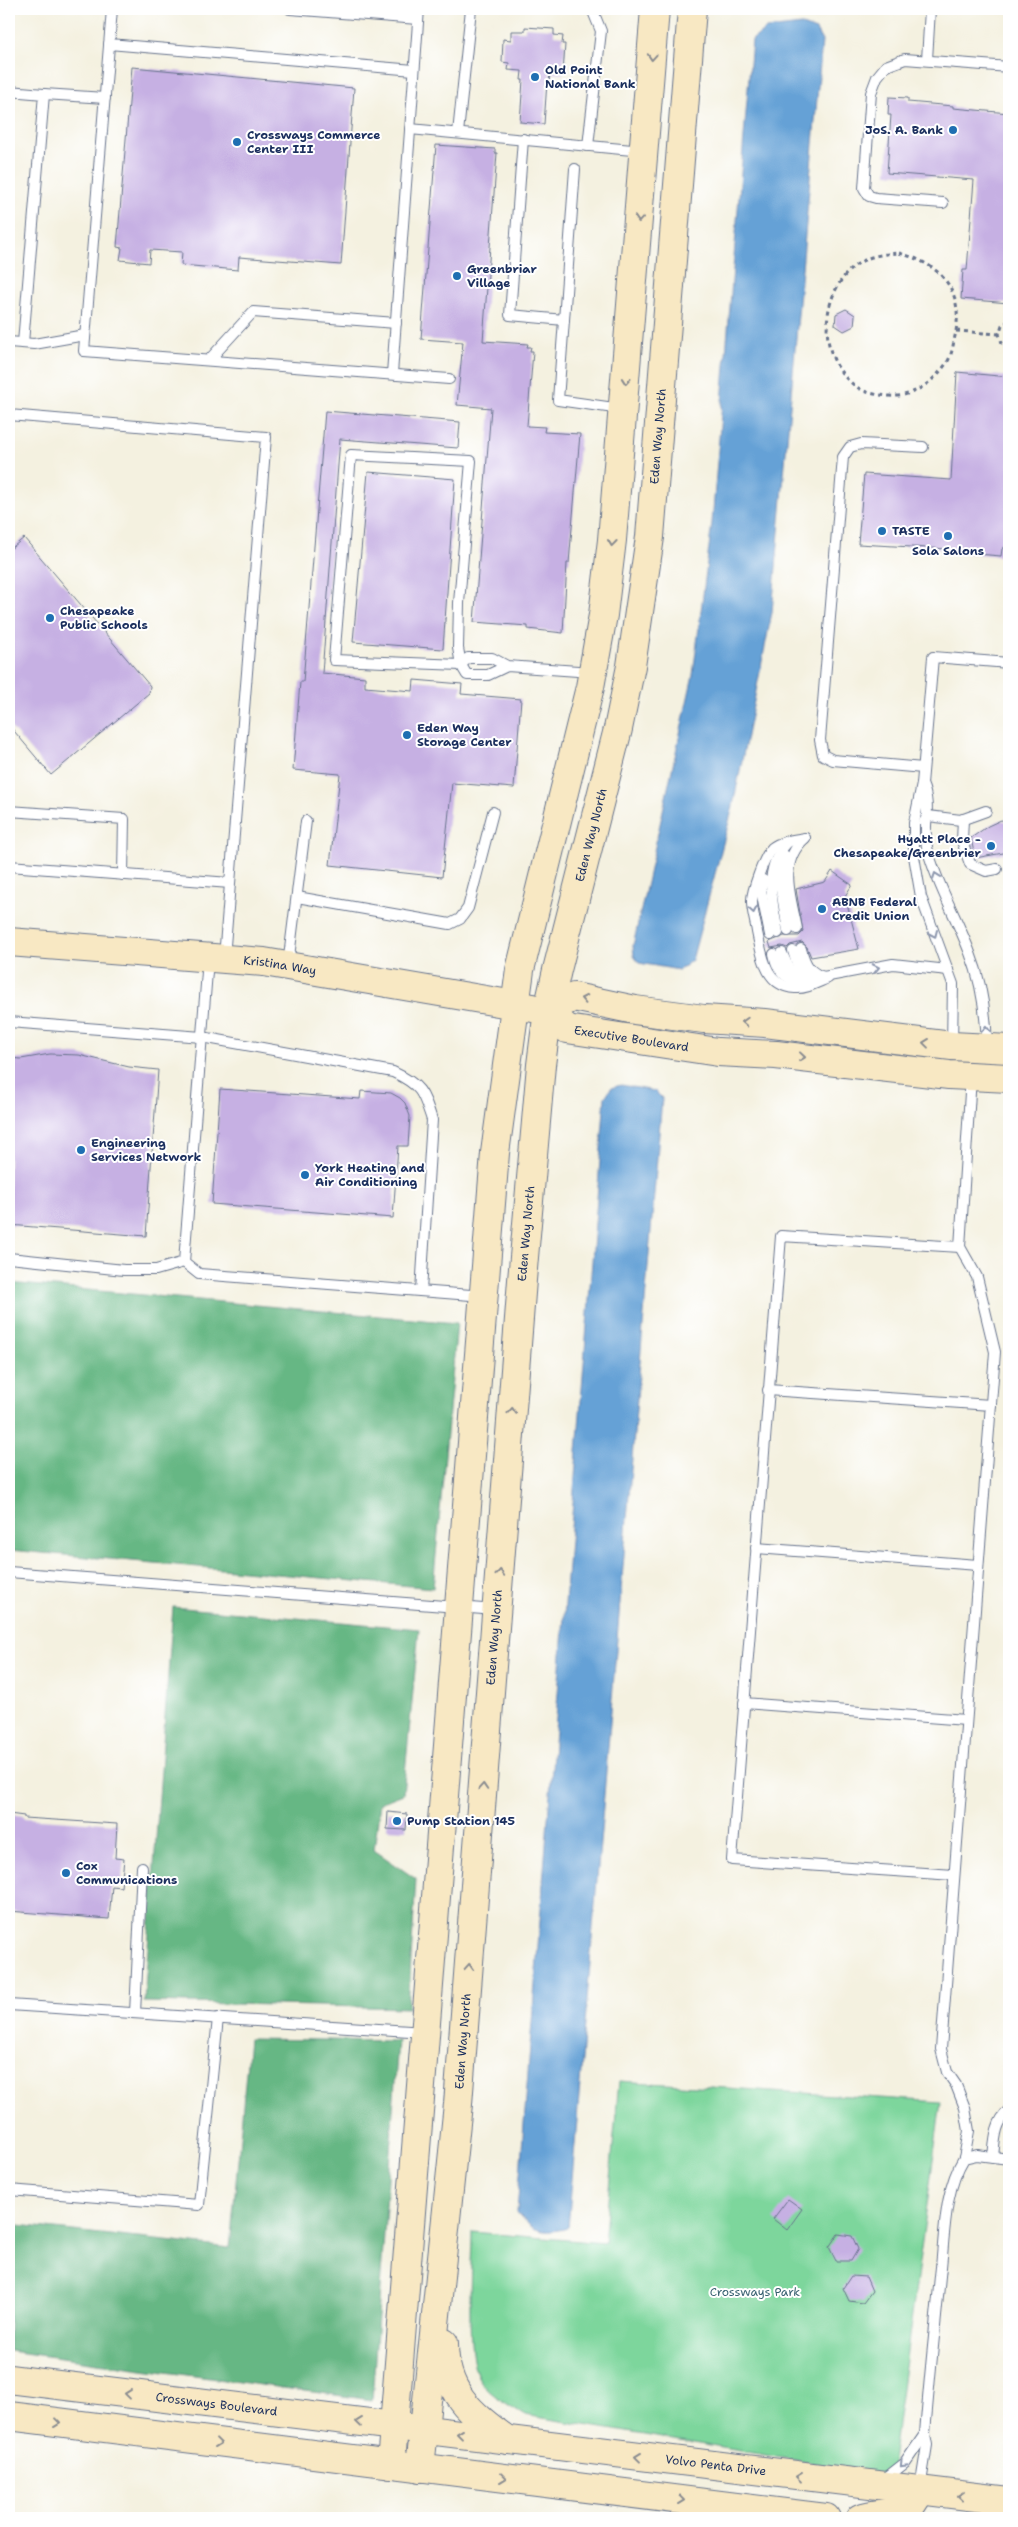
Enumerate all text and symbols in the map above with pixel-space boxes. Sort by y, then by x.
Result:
one-way arrow [646,54,657,62]
place label: Old Point National Bank [545,62,636,92]
marker: Old Point National Bank [529,71,541,83]
place label: JoS. A. Bank [865,122,943,138]
marker: JoS. A. Bank [947,124,959,136]
place label: Crossways Commerce Center III [247,127,380,157]
marker: Crossways Commerce Center III [231,136,243,148]
one-way arrow [634,216,645,224]
place label: Greenbriar Village [467,261,537,291]
marker: Greenbriar Village [451,270,463,282]
one-way arrow [620,378,631,386]
street label: Eden Way North [646,388,670,485]
place label: TASTE [892,523,930,539]
marker: TASTE [876,525,888,537]
marker: Sola Salons [942,530,954,542]
one-way arrow [607,540,618,548]
place label: Sola Salons [912,543,984,559]
place label: Chesapeake Public Schools [60,603,148,633]
marker: Chesapeake Public Schools [44,612,56,624]
place label: Eden Way Storage Center [417,720,512,750]
marker: Eden Way Storage Center [401,729,413,741]
street label: Eden Way North [572,786,611,884]
place label: Hyatt Place - Chesapeake/Greenbrier [833,831,982,861]
marker: Hyatt Place - Chesapeake/Greenbrier [985,840,997,852]
one-way arrow [932,872,942,880]
place label: ABNB Federal Credit Union [832,894,917,924]
marker: ABNB Federal Credit Union [816,903,828,915]
one-way arrow [748,906,758,915]
one-way arrow [928,929,939,938]
street label: Kristina Way [243,952,318,979]
one-way arrow [871,963,880,974]
one-way arrow [580,995,589,1005]
one-way arrow [741,1016,749,1027]
street label: Executive Boulevard [573,1022,690,1056]
one-way arrow [981,1024,992,1032]
one-way arrow [921,1038,929,1049]
one-way arrow [798,1052,806,1063]
place label: Engineering Services Network [91,1135,201,1165]
marker: Engineering Services Network [75,1144,87,1156]
place label: York Heating and Air Conditioning [315,1160,425,1190]
marker: York Heating and Air Conditioning [299,1169,311,1181]
street label: Eden Way North [514,1185,538,1282]
one-way arrow [506,1407,517,1415]
one-way arrow [494,1569,505,1577]
street label: Eden Way North [483,1589,506,1686]
one-way arrow [477,1783,488,1791]
place label: Pump Station 145 [407,1813,515,1829]
marker: Pump Station 145 [391,1815,403,1827]
place label: Cox Communications [76,1858,177,1888]
marker: Cox Communications [60,1867,72,1879]
one-way arrow [463,1962,474,1970]
street label: Eden Way North [451,1993,475,2090]
park label: Crossways Park [710,2284,800,2300]
one-way arrow [123,2389,131,2400]
street label: Crossways Boulevard [155,2389,279,2420]
one-way arrow [53,2417,61,2427]
one-way arrow [354,2417,362,2428]
one-way arrow [455,2429,463,2440]
one-way arrow [215,2437,223,2448]
street label: Volvo Penta Drive [664,2451,768,2479]
one-way arrow [634,2452,643,2462]
one-way arrow [900,2458,909,2467]
one-way arrow [500,2472,508,2483]
one-way arrow [795,2472,804,2482]
one-way arrow [956,2491,964,2502]
one-way arrow [678,2494,686,2505]

